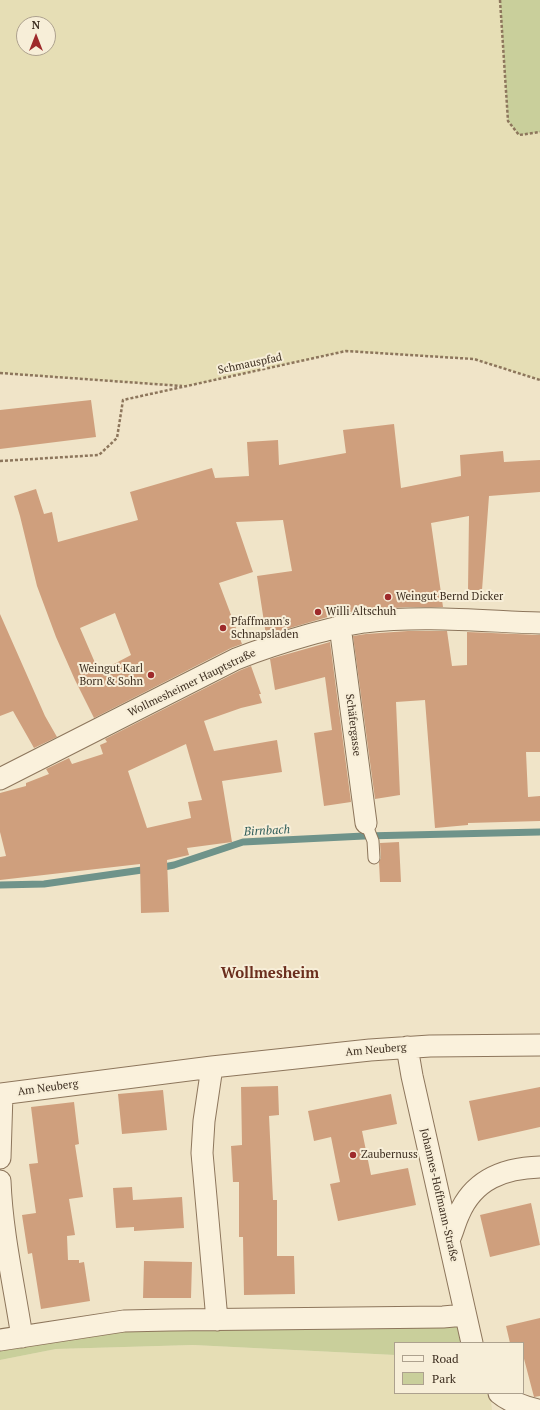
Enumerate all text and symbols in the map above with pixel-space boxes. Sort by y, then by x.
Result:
north arrow [16,16,56,56]
text: N [32,18,40,32]
street label: Schmauspfad [217,351,283,377]
place label: Weingut Bernd Dicker [396,590,503,604]
marker: Weingut Bernd Dicker [383,592,393,602]
place label: Willi Altschuh [326,605,396,619]
marker: Willi Altschuh [313,607,323,617]
place label: Pfaffmann's Schnapsladen [231,615,299,641]
marker: Pfaffmann's Schnapsladen [218,623,228,633]
street label: Wollmesheimer Hauptstraße [126,646,258,720]
place label: Weingut Karl Born & Sohn [79,662,143,688]
marker: Weingut Karl Born & Sohn [146,670,156,680]
street label: Schäfergasse [343,693,363,757]
water label: Birnbach [244,823,290,839]
district label: Wollmesheim [221,965,319,983]
street label: Am Neuberg [345,1041,407,1059]
street label: Am Neuberg [17,1077,79,1099]
street label: Johannes-Hoffmann-Straße [417,1127,461,1263]
place label: Zaubernuss [361,1148,418,1162]
marker: Zaubernuss [348,1150,358,1160]
legend [394,1342,524,1394]
text: Road [432,1351,459,1366]
text: Park [432,1371,456,1386]

